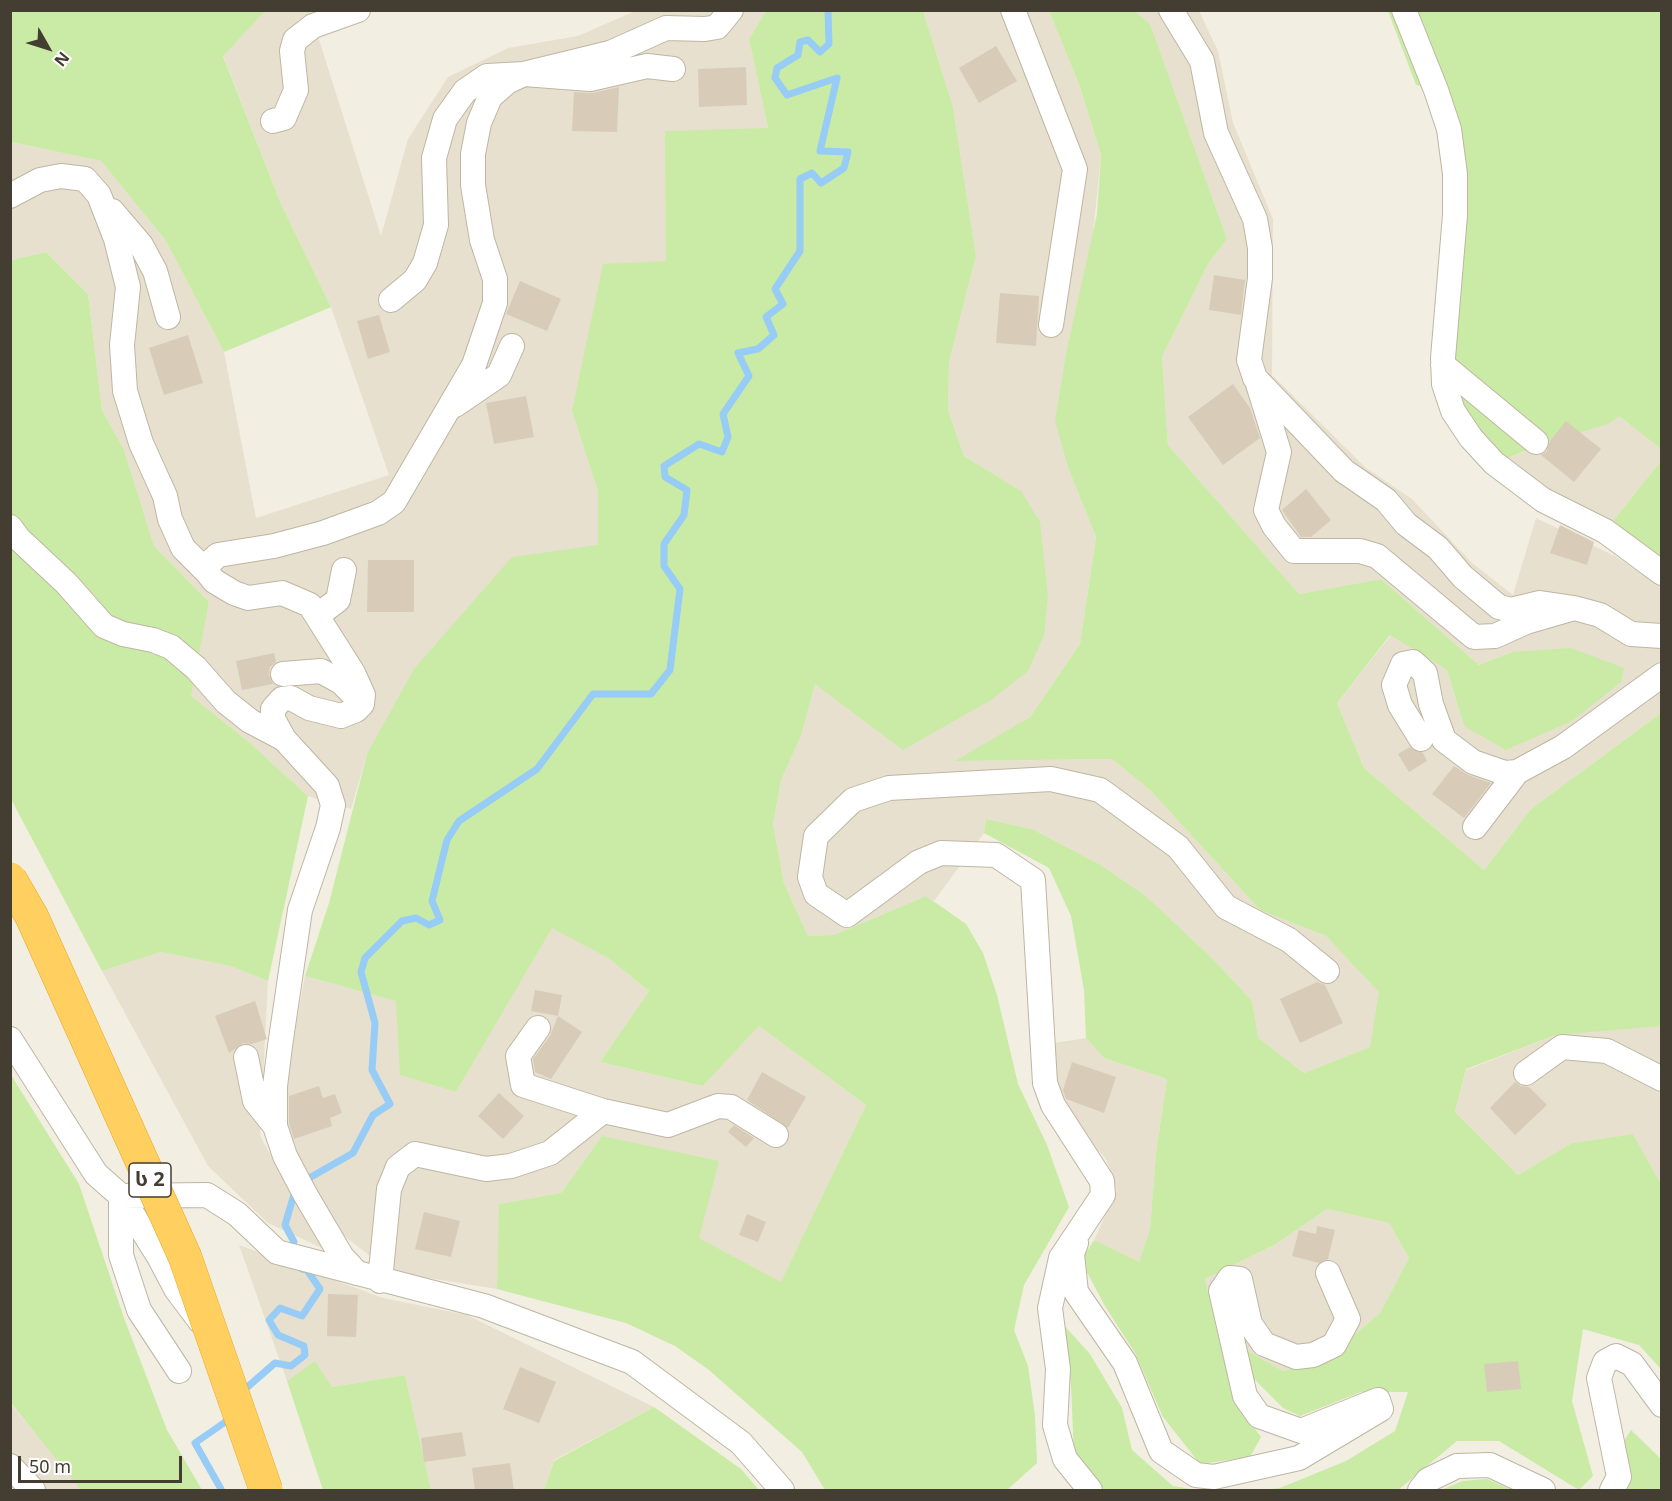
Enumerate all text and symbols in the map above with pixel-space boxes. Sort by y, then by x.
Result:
north arrow [18,18,78,78]
text: N [49,47,75,71]
road number: ს 2 [129,1163,171,1197]
scale bar [21,1444,184,1482]
text: 50 m [29,1454,71,1478]

